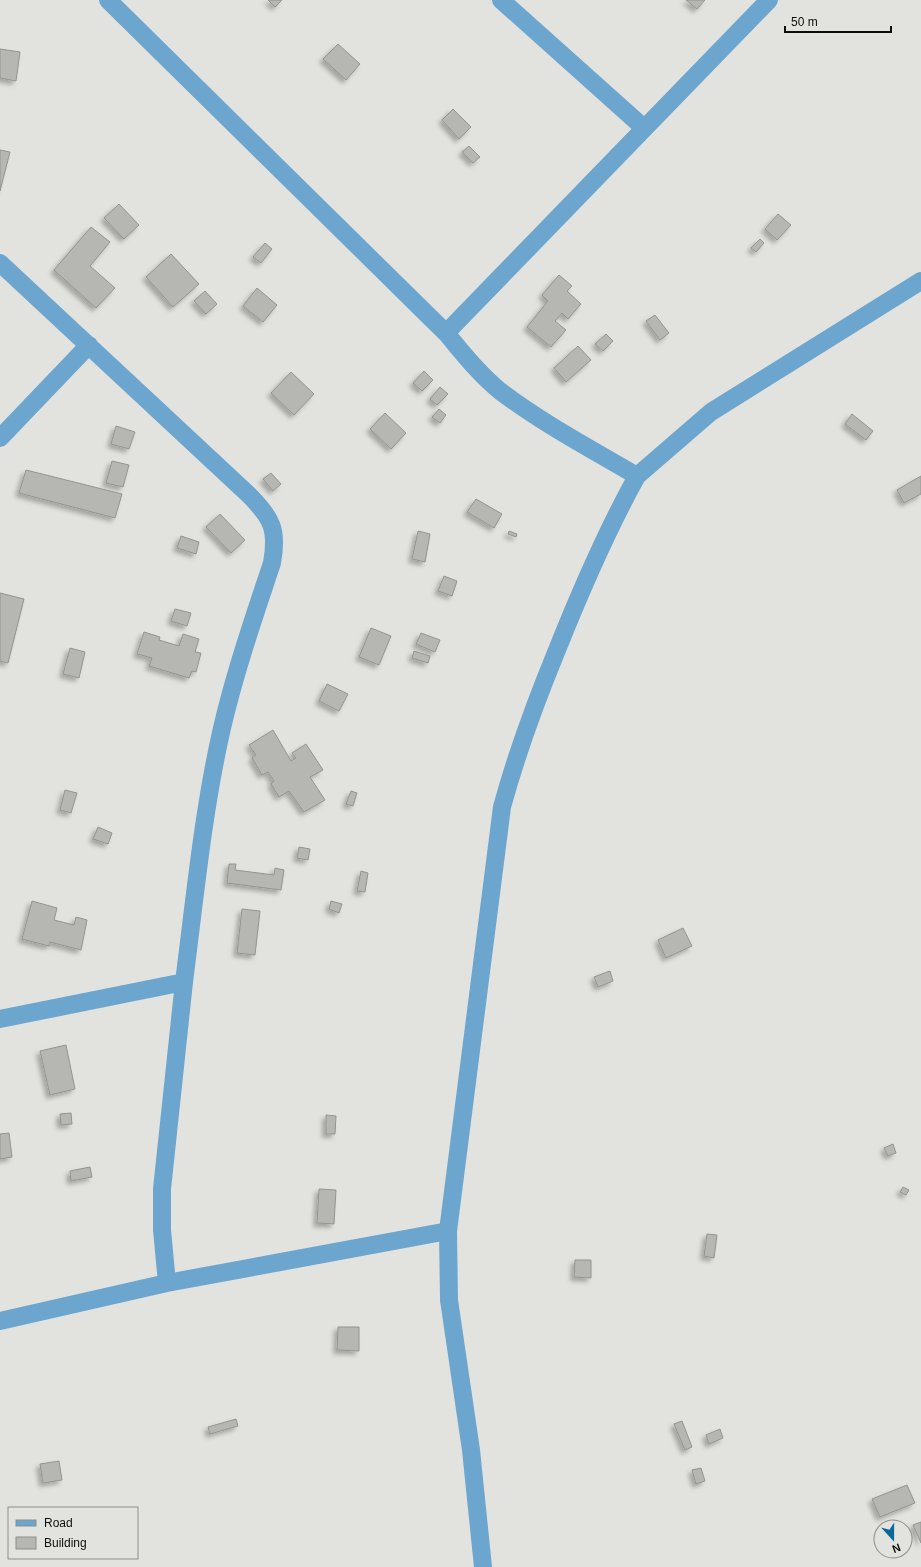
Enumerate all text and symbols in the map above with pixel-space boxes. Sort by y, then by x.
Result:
scale bar [785,8,891,34]
text: 50 m [791,15,818,29]
legend [8,1507,138,1559]
text: Road [44,1516,73,1530]
north arrow [873,1519,913,1559]
text: Building [44,1536,87,1550]
text: N [891,1541,902,1555]

